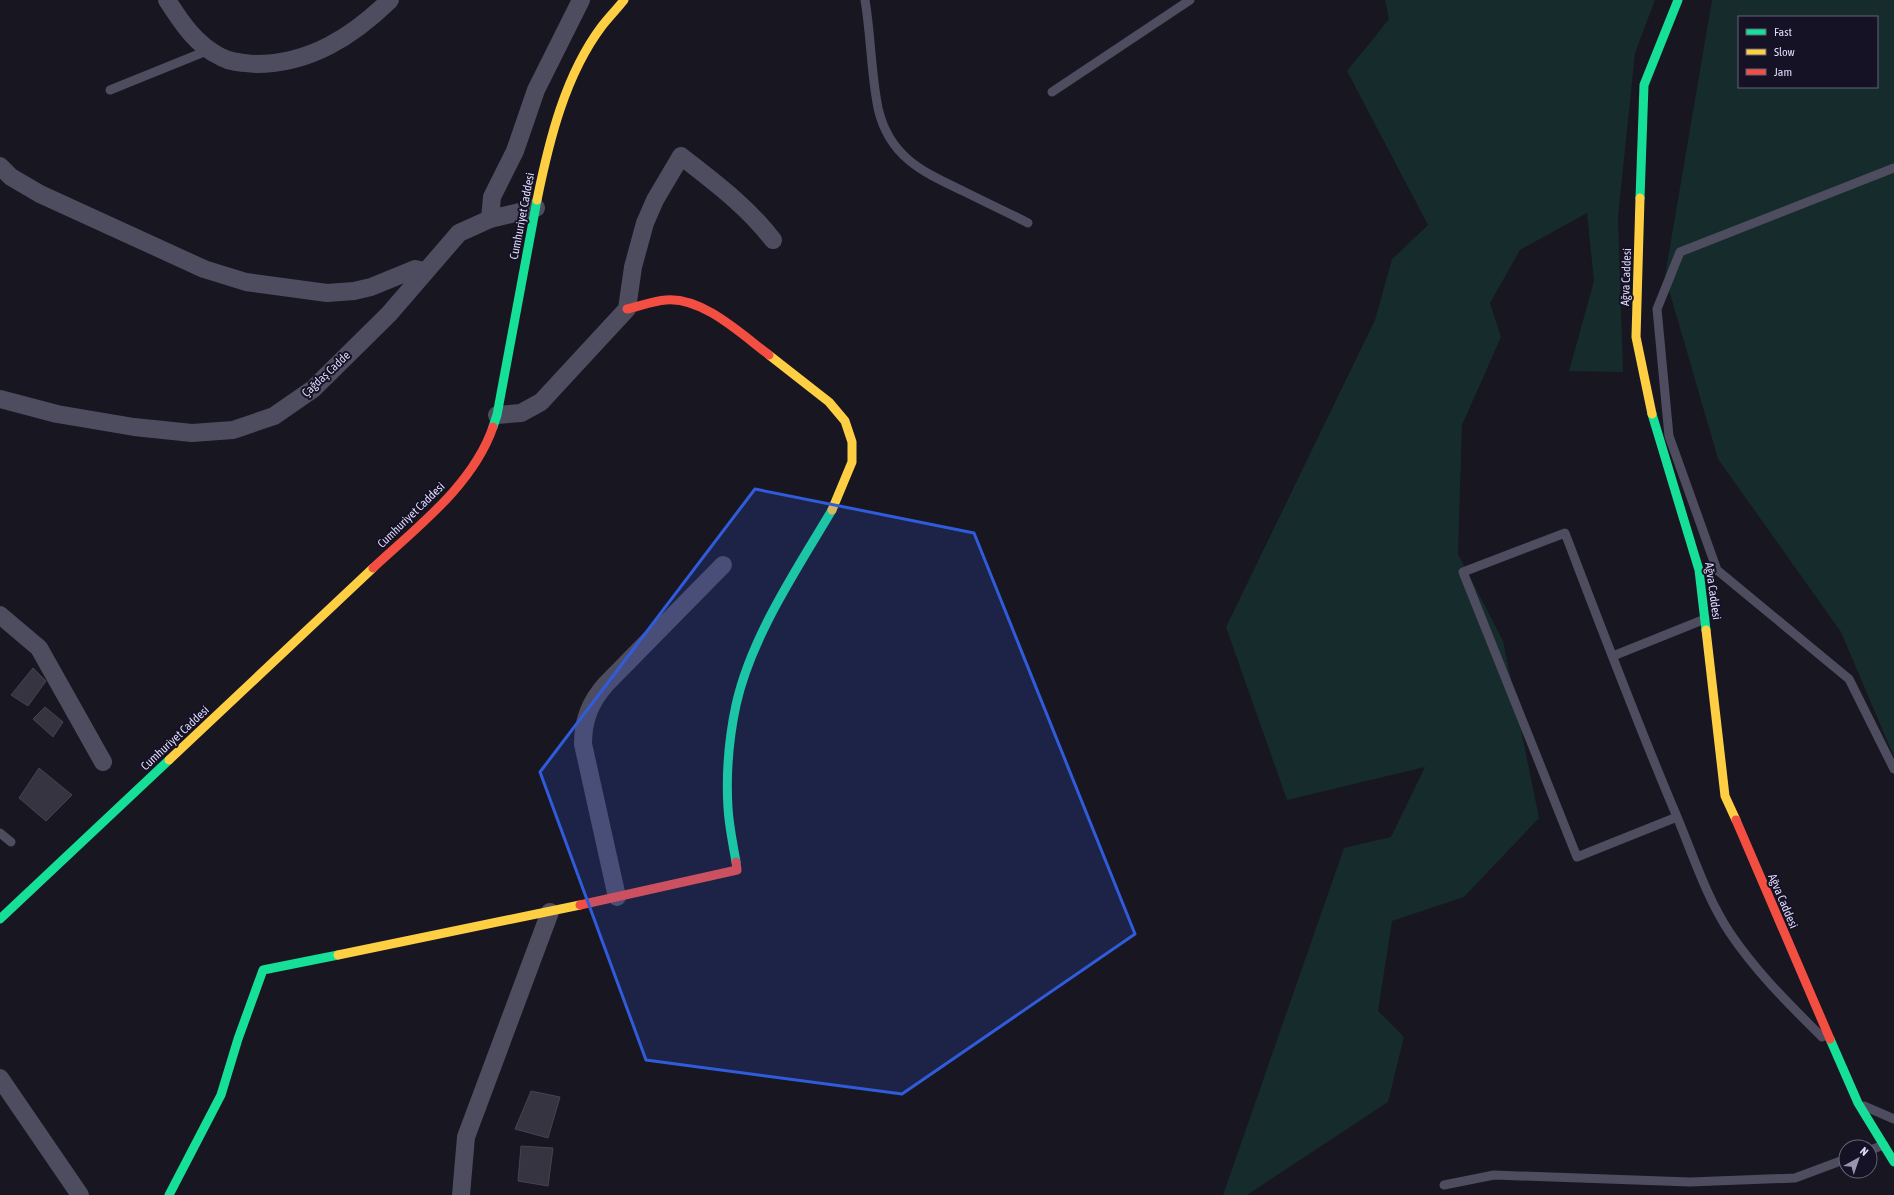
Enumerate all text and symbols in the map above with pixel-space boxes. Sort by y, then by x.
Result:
legend [1738,16,1878,88]
text: Fast [1774,25,1792,39]
text: Slow [1774,45,1795,59]
text: Jam [1774,65,1792,79]
street label: Cumhuriyet Caddesi [507,172,537,260]
street label: Ağva Caddesi [1618,248,1634,306]
street label: Çağdaş Cadde [299,348,353,400]
street label: Cumhuriyet Caddesi [375,479,447,551]
street label: Ağva Caddesi [1702,561,1724,621]
street label: Cumhuriyet Caddesi [138,703,212,773]
street label: Ağva Caddesi [1765,872,1801,930]
north arrow [1838,1139,1878,1179]
text: N [1858,1145,1871,1158]

